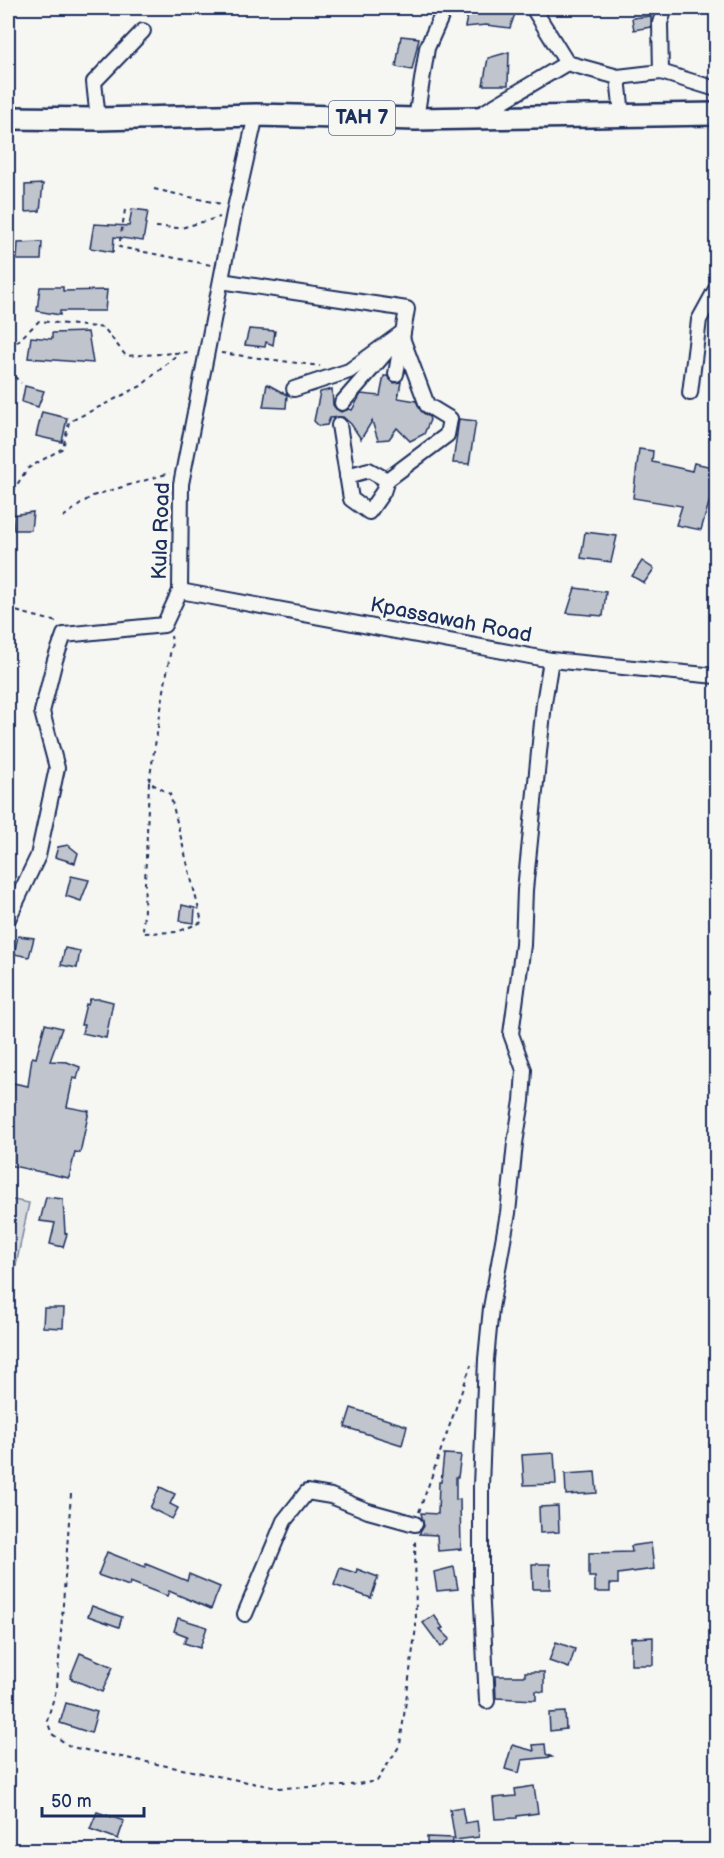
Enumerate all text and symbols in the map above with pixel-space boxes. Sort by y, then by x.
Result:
road number: TAH 7 [329,101,395,135]
street label: Kula Road [147,482,175,580]
street label: Kpassawah Road [368,592,534,648]
scale bar [42,1780,144,1818]
text: 50 m [51,1791,92,1812]

